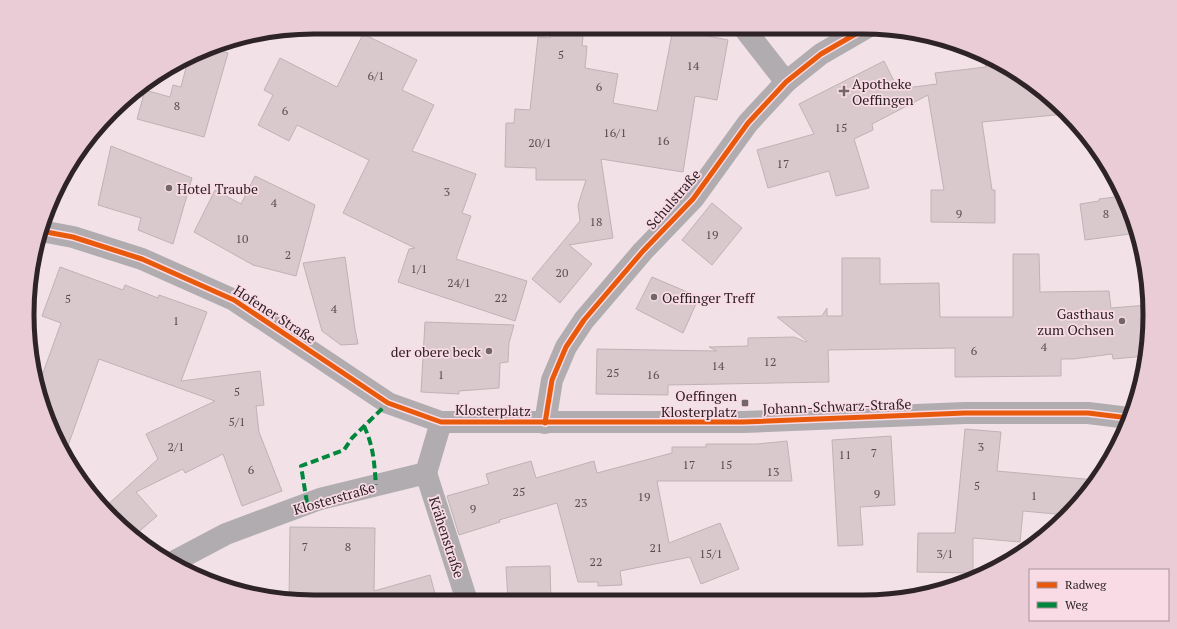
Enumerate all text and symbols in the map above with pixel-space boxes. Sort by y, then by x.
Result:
house number: 5 [558,47,564,62]
house number: 14 [687,58,700,73]
house number: 6/1 [368,68,384,83]
place label: Apotheke Oeffingen [852,74,914,109]
house number: 6 [596,79,603,94]
marker: Apotheke Oeffingen [839,86,849,96]
house number: 8 [174,98,180,113]
house number: 6 [282,103,289,118]
house number: 15 [835,120,847,135]
house number: 16/1 [603,125,627,140]
house number: 16 [657,133,670,148]
house number: 20/1 [528,135,552,150]
house number: 17 [777,156,789,171]
street label: Schulstraße [641,165,705,233]
place label: Hotel Traube [177,179,258,198]
marker: Hotel Traube [164,183,174,193]
house number: 3 [444,184,450,199]
house number: 4 [271,195,278,210]
house number: 9 [956,206,962,221]
house number: 8 [1103,206,1109,221]
house number: 18 [590,214,602,229]
house number: 19 [706,227,718,242]
house number: 10 [236,231,248,246]
house number: 2 [285,247,291,262]
house number: 1/1 [411,261,427,276]
house number: 20 [556,265,568,280]
house number: 24/1 [447,275,471,290]
street label: Hofener Straße [230,280,320,348]
place label: Oeffinger Treff [662,288,756,307]
house number: 22 [495,290,507,305]
house number: 5 [65,291,71,306]
marker: Oeffinger Treff [649,292,659,302]
house number: 4 [331,301,338,316]
place label: Gasthaus zum Ochsen [1037,304,1115,339]
house number: 1 [173,313,179,328]
marker: Gasthaus zum Ochsen [1117,316,1127,326]
house number: 4 [1041,339,1048,354]
place label: der obere beck [391,342,482,361]
house number: 6 [971,343,978,358]
marker: der obere beck [484,346,494,356]
house number: 12 [764,354,776,369]
house number: 14 [712,358,725,373]
house number: 25 [607,365,619,380]
house number: 1 [438,367,444,382]
house number: 16 [647,367,660,382]
house number: 5 [234,384,240,399]
place label: Oeffingen Klosterplatz [661,386,738,421]
street label: Johann-Schwarz-Straße [762,394,912,418]
marker: Oeffingen Klosterplatz [740,398,750,408]
street label: Klosterplatz [455,400,531,420]
house number: 5/1 [229,414,245,429]
house number: 2/1 [168,439,184,454]
house number: 3 [978,439,984,454]
house number: 7 [871,445,877,460]
house number: 11 [839,447,851,462]
house number: 17 [683,457,695,472]
house number: 15 [720,457,732,472]
house number: 6 [248,462,255,477]
house number: 13 [767,464,779,479]
street label: Klosterstraße [291,477,377,519]
house number: 5 [974,478,980,493]
house number: 25 [513,484,525,499]
house number: 9 [874,486,880,501]
house number: 1 [1031,488,1037,503]
house number: 19 [638,489,650,504]
street label: Krähenstraße [425,494,469,580]
house number: 23 [575,495,587,510]
house number: 9 [470,501,476,516]
house number: 7 [302,539,308,554]
house number: 8 [345,539,351,554]
house number: 21 [650,540,662,555]
house number: 15/1 [699,546,723,561]
house number: 3/1 [937,546,953,561]
house number: 22 [590,554,602,569]
legend [1029,569,1169,621]
text: Radweg [1065,577,1107,592]
text: Weg [1065,597,1088,612]

